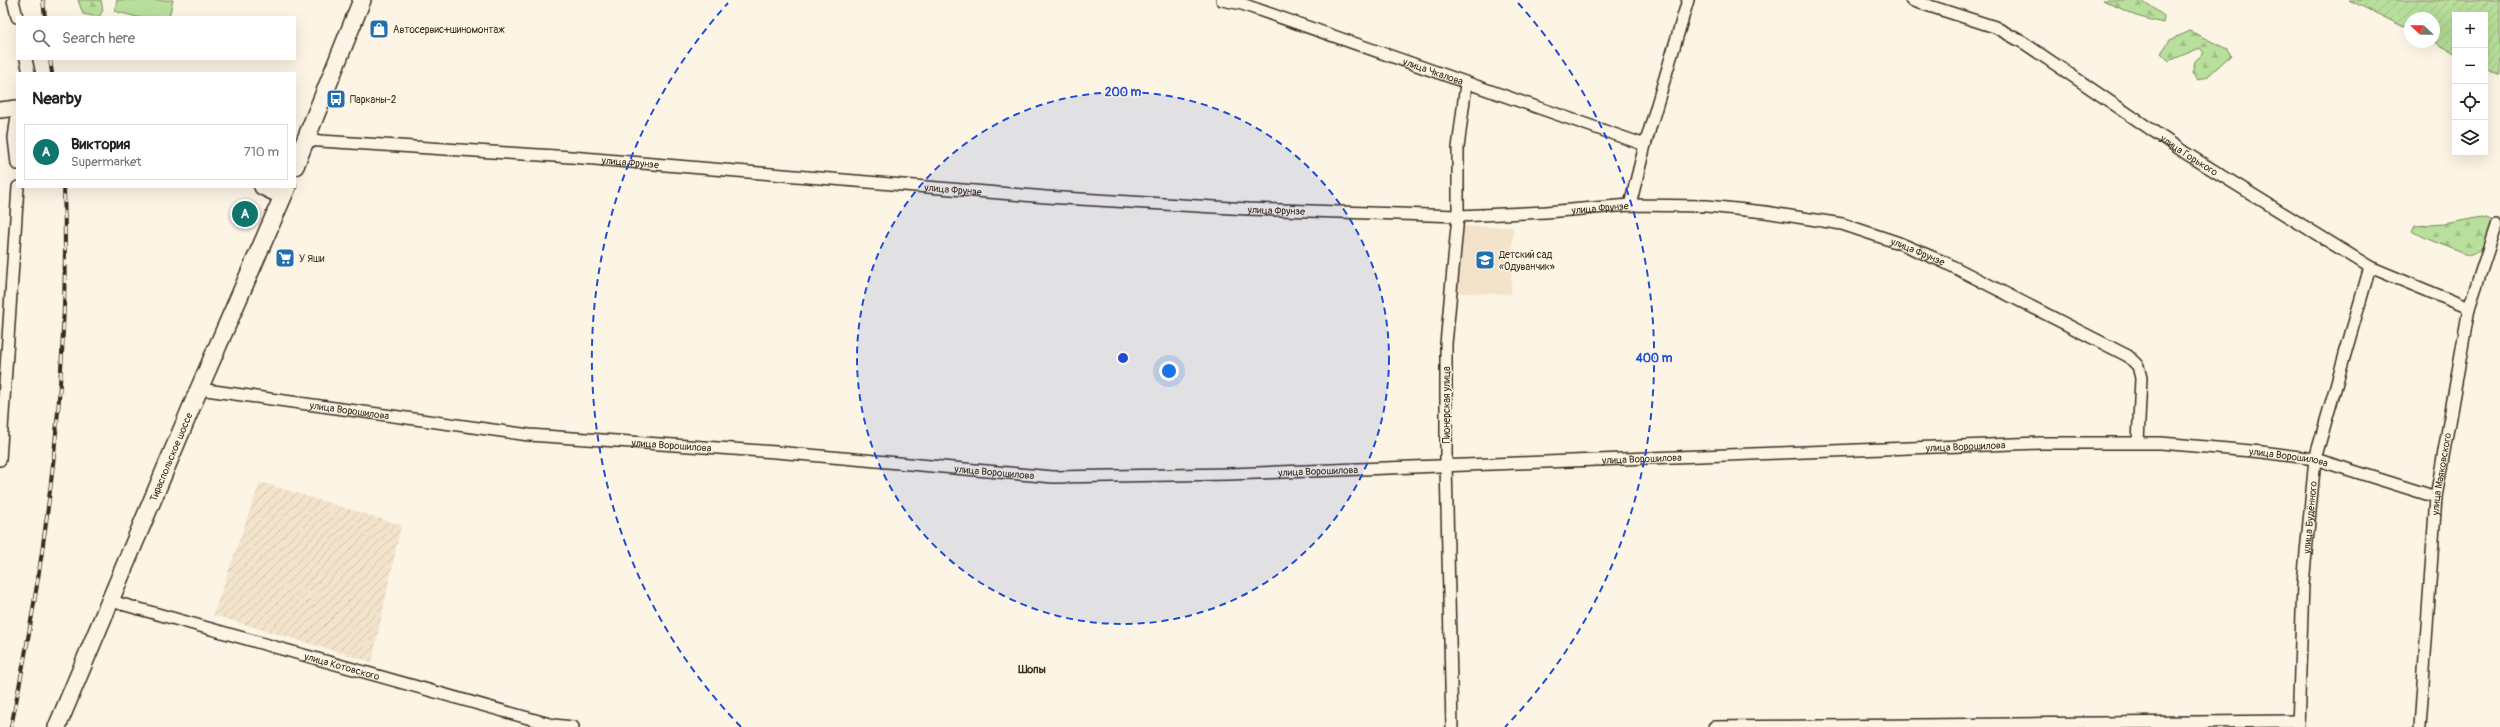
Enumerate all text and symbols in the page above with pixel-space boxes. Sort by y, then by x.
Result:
north arrow [2404,12,2440,48]
map controls [2452,12,2488,156]
button: + [2452,12,2488,48]
search box [16,16,296,60]
shop icon: Автосервис+шиномонтаж [368,18,390,40]
place label: Автосервис+шиномонтаж [393,24,505,36]
icon: search [30,27,52,49]
text: Search here [62,29,135,48]
button: − [2452,48,2488,84]
street label: улица Чкалова [1400,55,1465,88]
button: locate [2452,84,2488,120]
text: 200 m [1105,85,1142,100]
text: Nearby [32,88,81,109]
bus stop icon: Парканы-2 [325,88,347,110]
place label: Парканы-2 [350,94,397,106]
button: layers [2452,120,2488,156]
street label: улица Горького [2157,132,2220,179]
text: Виктория [71,135,130,154]
text: A [42,144,50,160]
text: 710 m [244,144,279,160]
text: Supermarket [71,154,142,170]
street label: улица Фрунзе [600,155,659,171]
street label: улица Фрунзе [923,182,982,199]
pin: A [232,199,258,229]
street label: улица Фрунзе [1570,200,1629,217]
street label: улица Фрунзе [1246,204,1305,218]
street label: улица Фрунзе [1888,235,1947,269]
supermarket icon: У Яши [274,247,296,269]
school or university icon: Детский сад «Одуванчик» [1474,249,1496,271]
place label: Детский сад «Одуванчик» [1498,249,1555,273]
place label: У Яши [299,253,325,265]
centre of rings [1116,351,1130,365]
text: 400 m [1635,351,1673,366]
your location [1159,361,1179,381]
street label: Пионерская улица [1441,366,1453,444]
street label: улица Ворошилова [308,399,390,422]
street label: Тираспольское шоссе [147,411,195,503]
street label: улица Маяковского [2430,431,2454,517]
street label: улица Ворошилова [630,437,712,455]
street label: улица Ворошилова [1924,439,2006,454]
street label: улица Ворошилова [2248,446,2330,470]
street label: улица Ворошилова [1601,452,1682,467]
street label: улица Ворошилова [953,463,1035,482]
street label: улица Ворошилова [1277,464,1359,479]
street label: улица Будённого [2301,480,2320,555]
street label: улица Котовского [302,650,382,683]
district label: Шопы [1017,663,1046,676]

